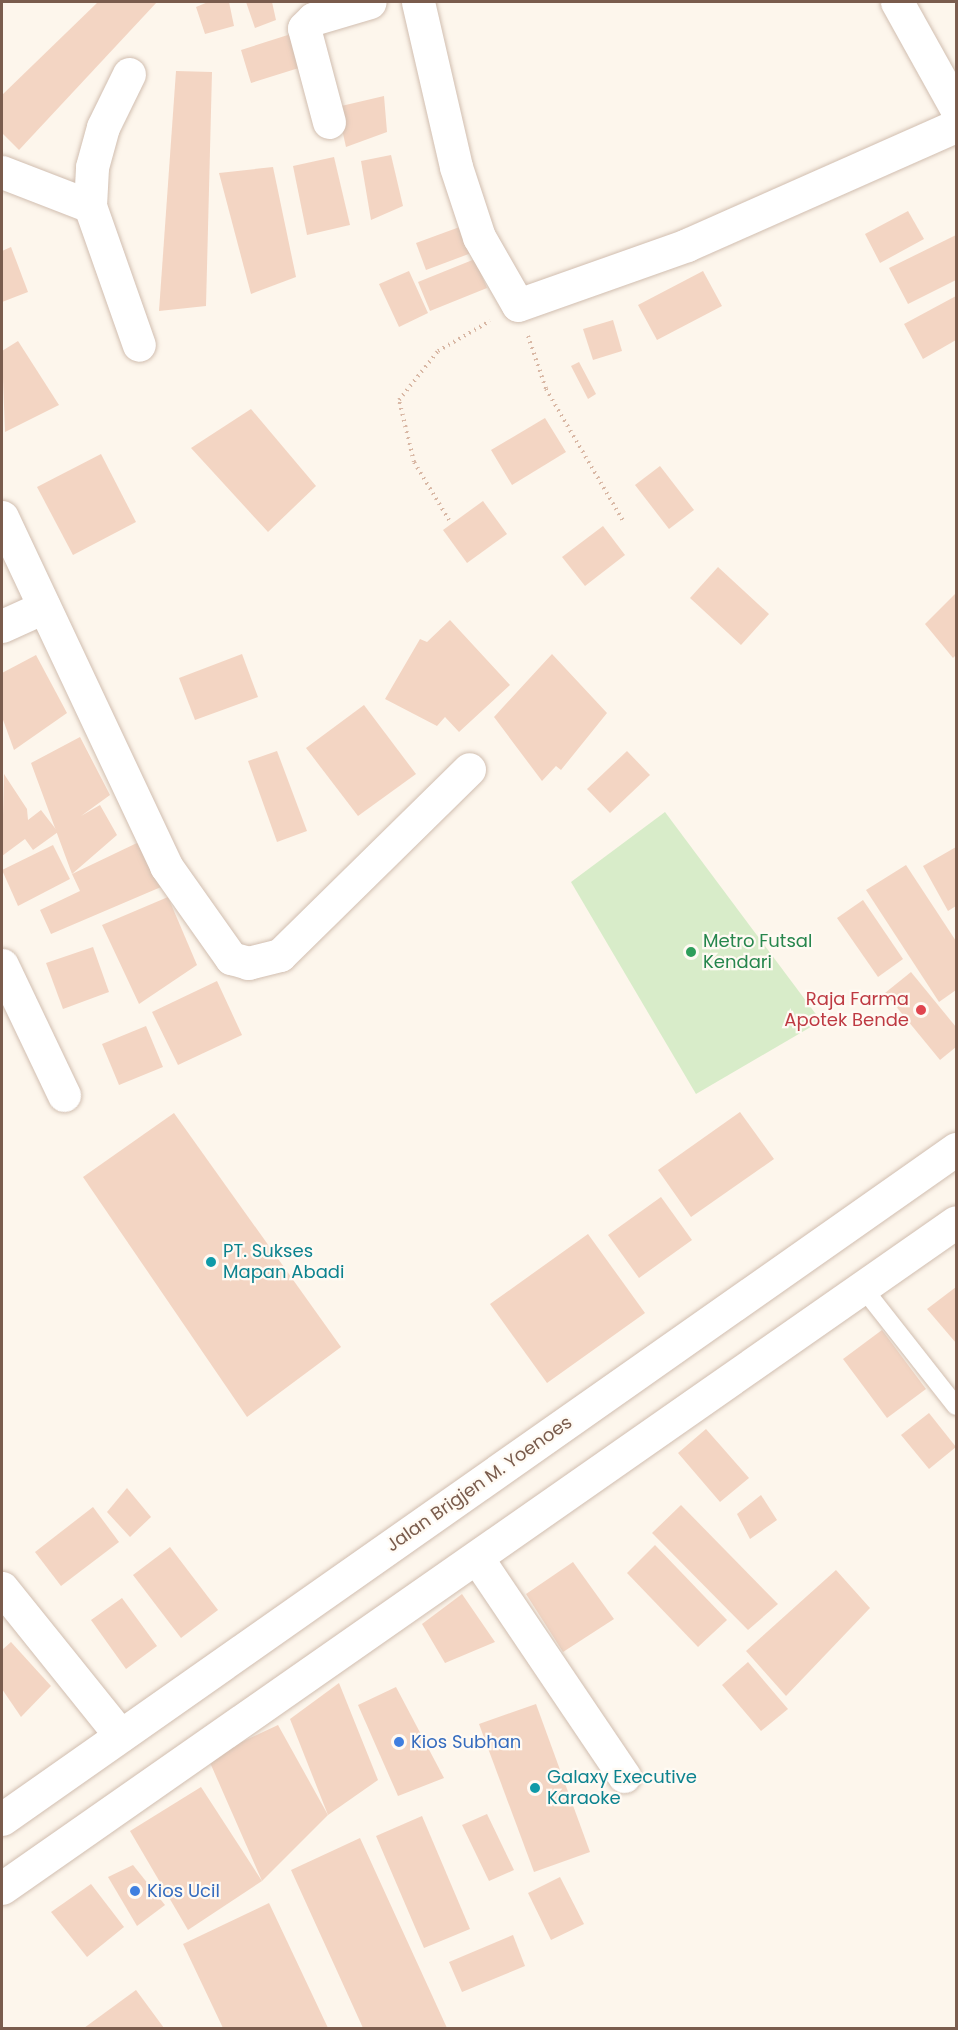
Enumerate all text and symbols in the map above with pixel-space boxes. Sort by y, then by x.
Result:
place label: Metro Futsal Kendari [703,931,812,974]
marker: Metro Futsal Kendari [684,945,698,959]
place label: Raja Farma Apotek Bende [784,989,909,1032]
marker: Raja Farma Apotek Bende [914,1003,928,1017]
place label: PT. Sukses Mapan Abadi [223,1241,344,1284]
marker: PT. Sukses Mapan Abadi [204,1255,218,1269]
street label: Jalan Brigjen M. Yoenoes [382,1412,576,1556]
place label: Kios Subhan [411,1731,521,1753]
marker: Kios Subhan [392,1735,406,1749]
place label: Galaxy Executive Karaoke [547,1767,697,1810]
marker: Galaxy Executive Karaoke [528,1781,542,1795]
place label: Kios Ucil [147,1880,220,1902]
marker: Kios Ucil [128,1884,142,1898]

